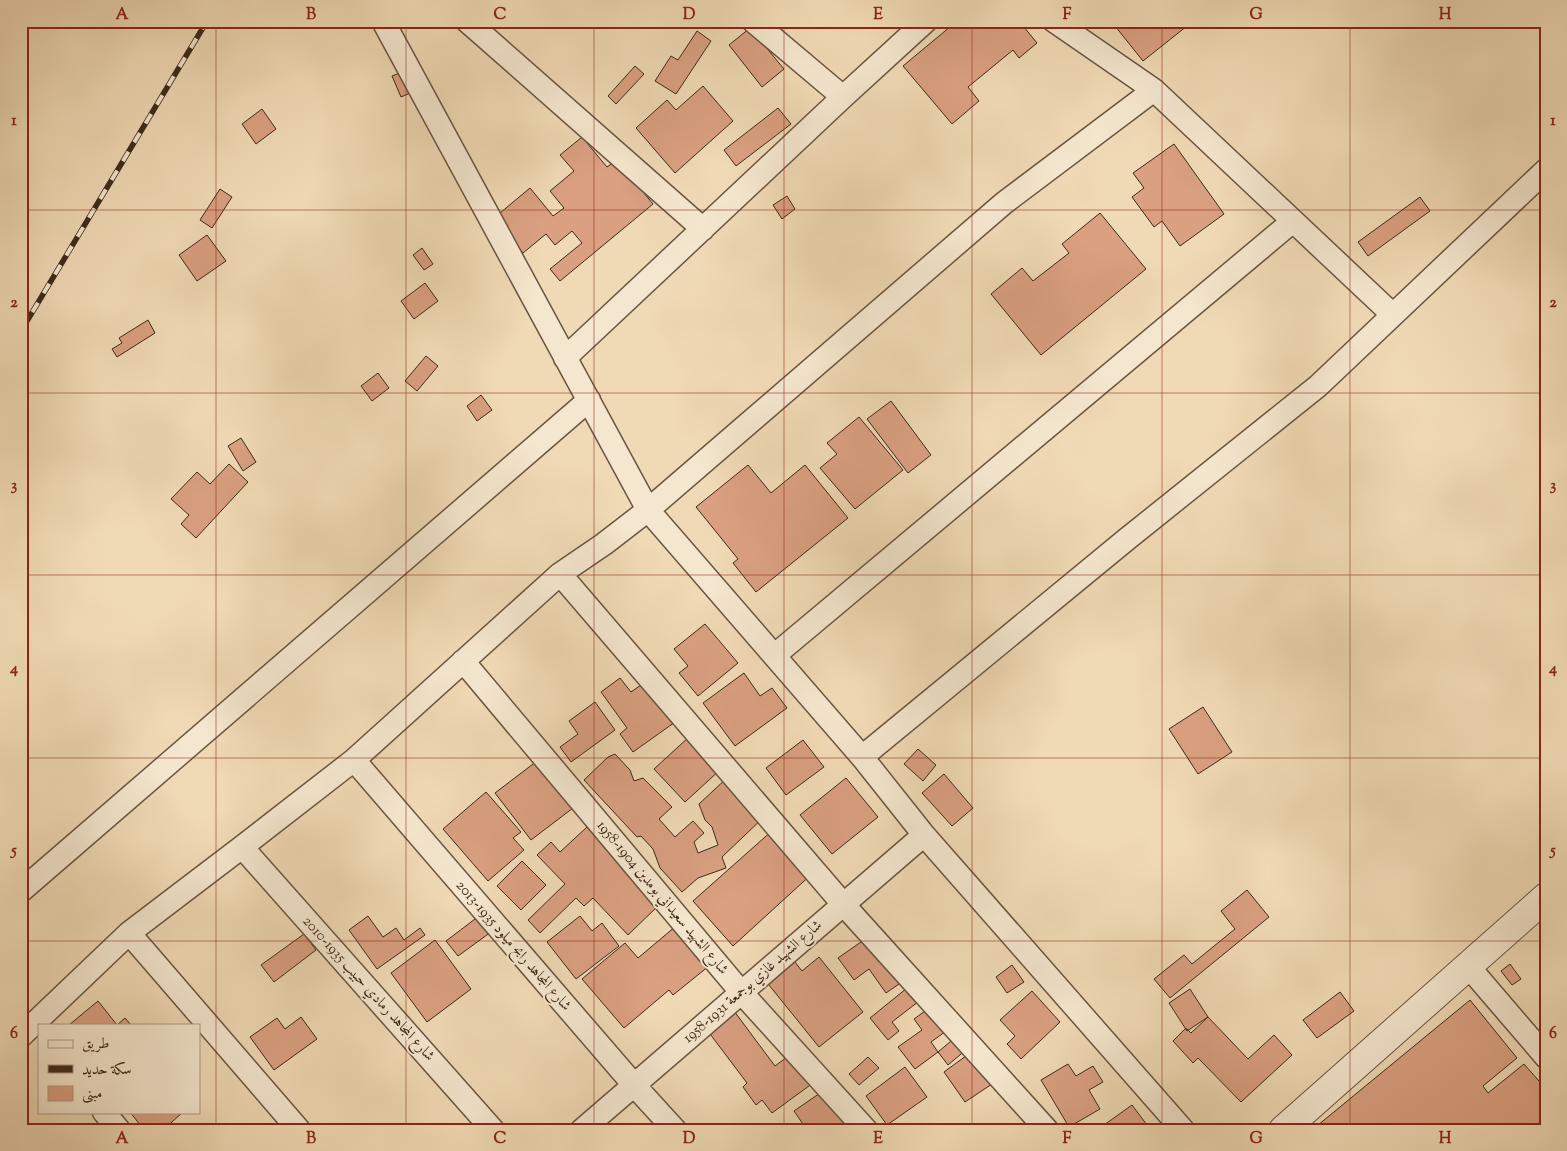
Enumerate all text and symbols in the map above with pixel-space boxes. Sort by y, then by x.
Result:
text: A [116,4,129,27]
text: B [306,4,316,27]
text: C [494,4,507,27]
text: D [683,4,696,27]
text: E [873,4,883,27]
text: F [1063,4,1072,27]
text: G [1249,4,1263,27]
text: H [1439,4,1452,27]
text: 1 [11,110,17,133]
text: 1 [1550,110,1556,133]
text: 2 [10,292,18,315]
text: 2 [1549,292,1557,315]
text: 3 [11,475,18,498]
text: 3 [1550,475,1557,498]
text: 4 [9,658,18,681]
text: 4 [1548,658,1557,681]
street label: شارع الشهيد سعيداني بومدين 1904-1958 [590,816,733,980]
text: 5 [9,840,17,863]
text: 5 [1548,840,1556,863]
street label: شارع المجاهد رابح ميلود 1935-2013 [449,876,576,1017]
street label: شارع المجاهد رمادي حبيب 1935-2010 [296,912,439,1067]
street label: شارع الشهيد غازي بوجمعة 1931-1958 [679,916,828,1049]
text: 6 [10,1023,18,1046]
text: 6 [1549,1023,1557,1046]
legend [38,1024,200,1114]
text: طريق [82,1034,109,1055]
text: سكة حديد [82,1060,132,1081]
text: مبنى [82,1084,102,1105]
text: A [116,1128,129,1151]
text: B [306,1128,316,1151]
text: C [494,1128,507,1151]
text: D [683,1128,696,1151]
text: E [873,1128,883,1151]
text: F [1063,1128,1072,1151]
text: G [1249,1128,1263,1151]
text: H [1439,1128,1452,1151]

